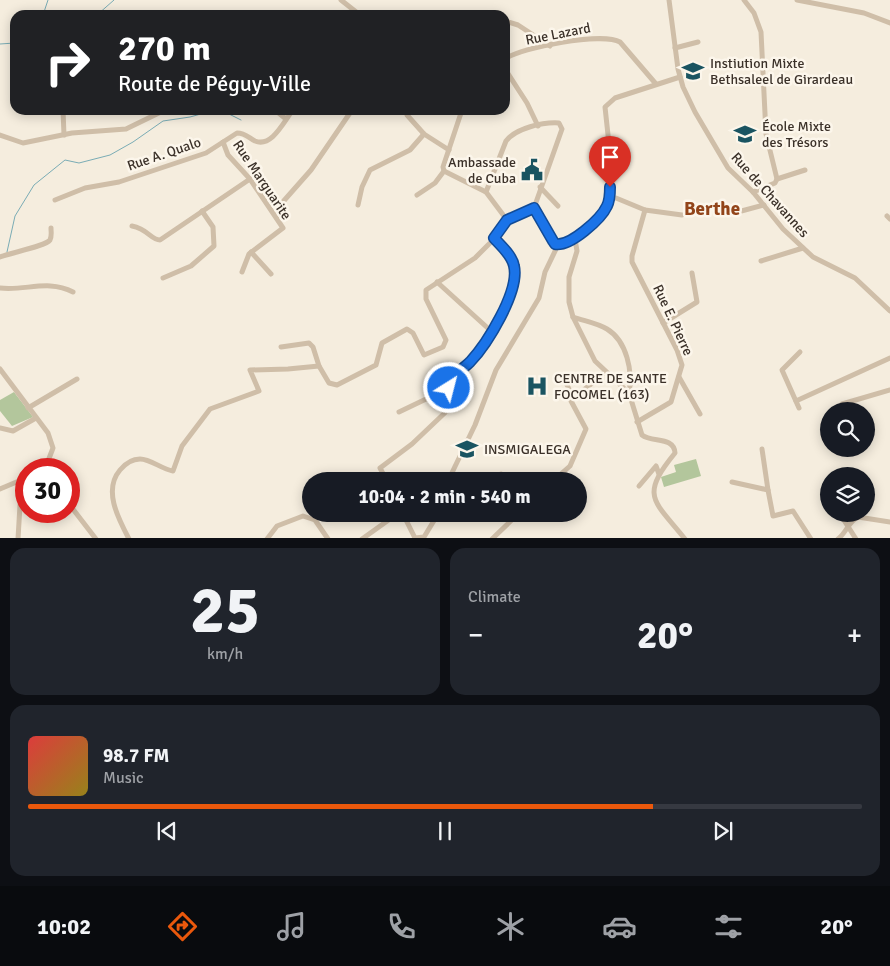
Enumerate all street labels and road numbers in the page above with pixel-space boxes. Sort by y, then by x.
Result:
street label: Rue Lazard [524,19,592,49]
street label: Rue A. Qualo [125,133,203,175]
street label: Rue Marguarite [229,137,295,223]
street label: Rue de Chavannes [728,149,812,241]
street label: Rue E. Pierre [649,282,697,358]

